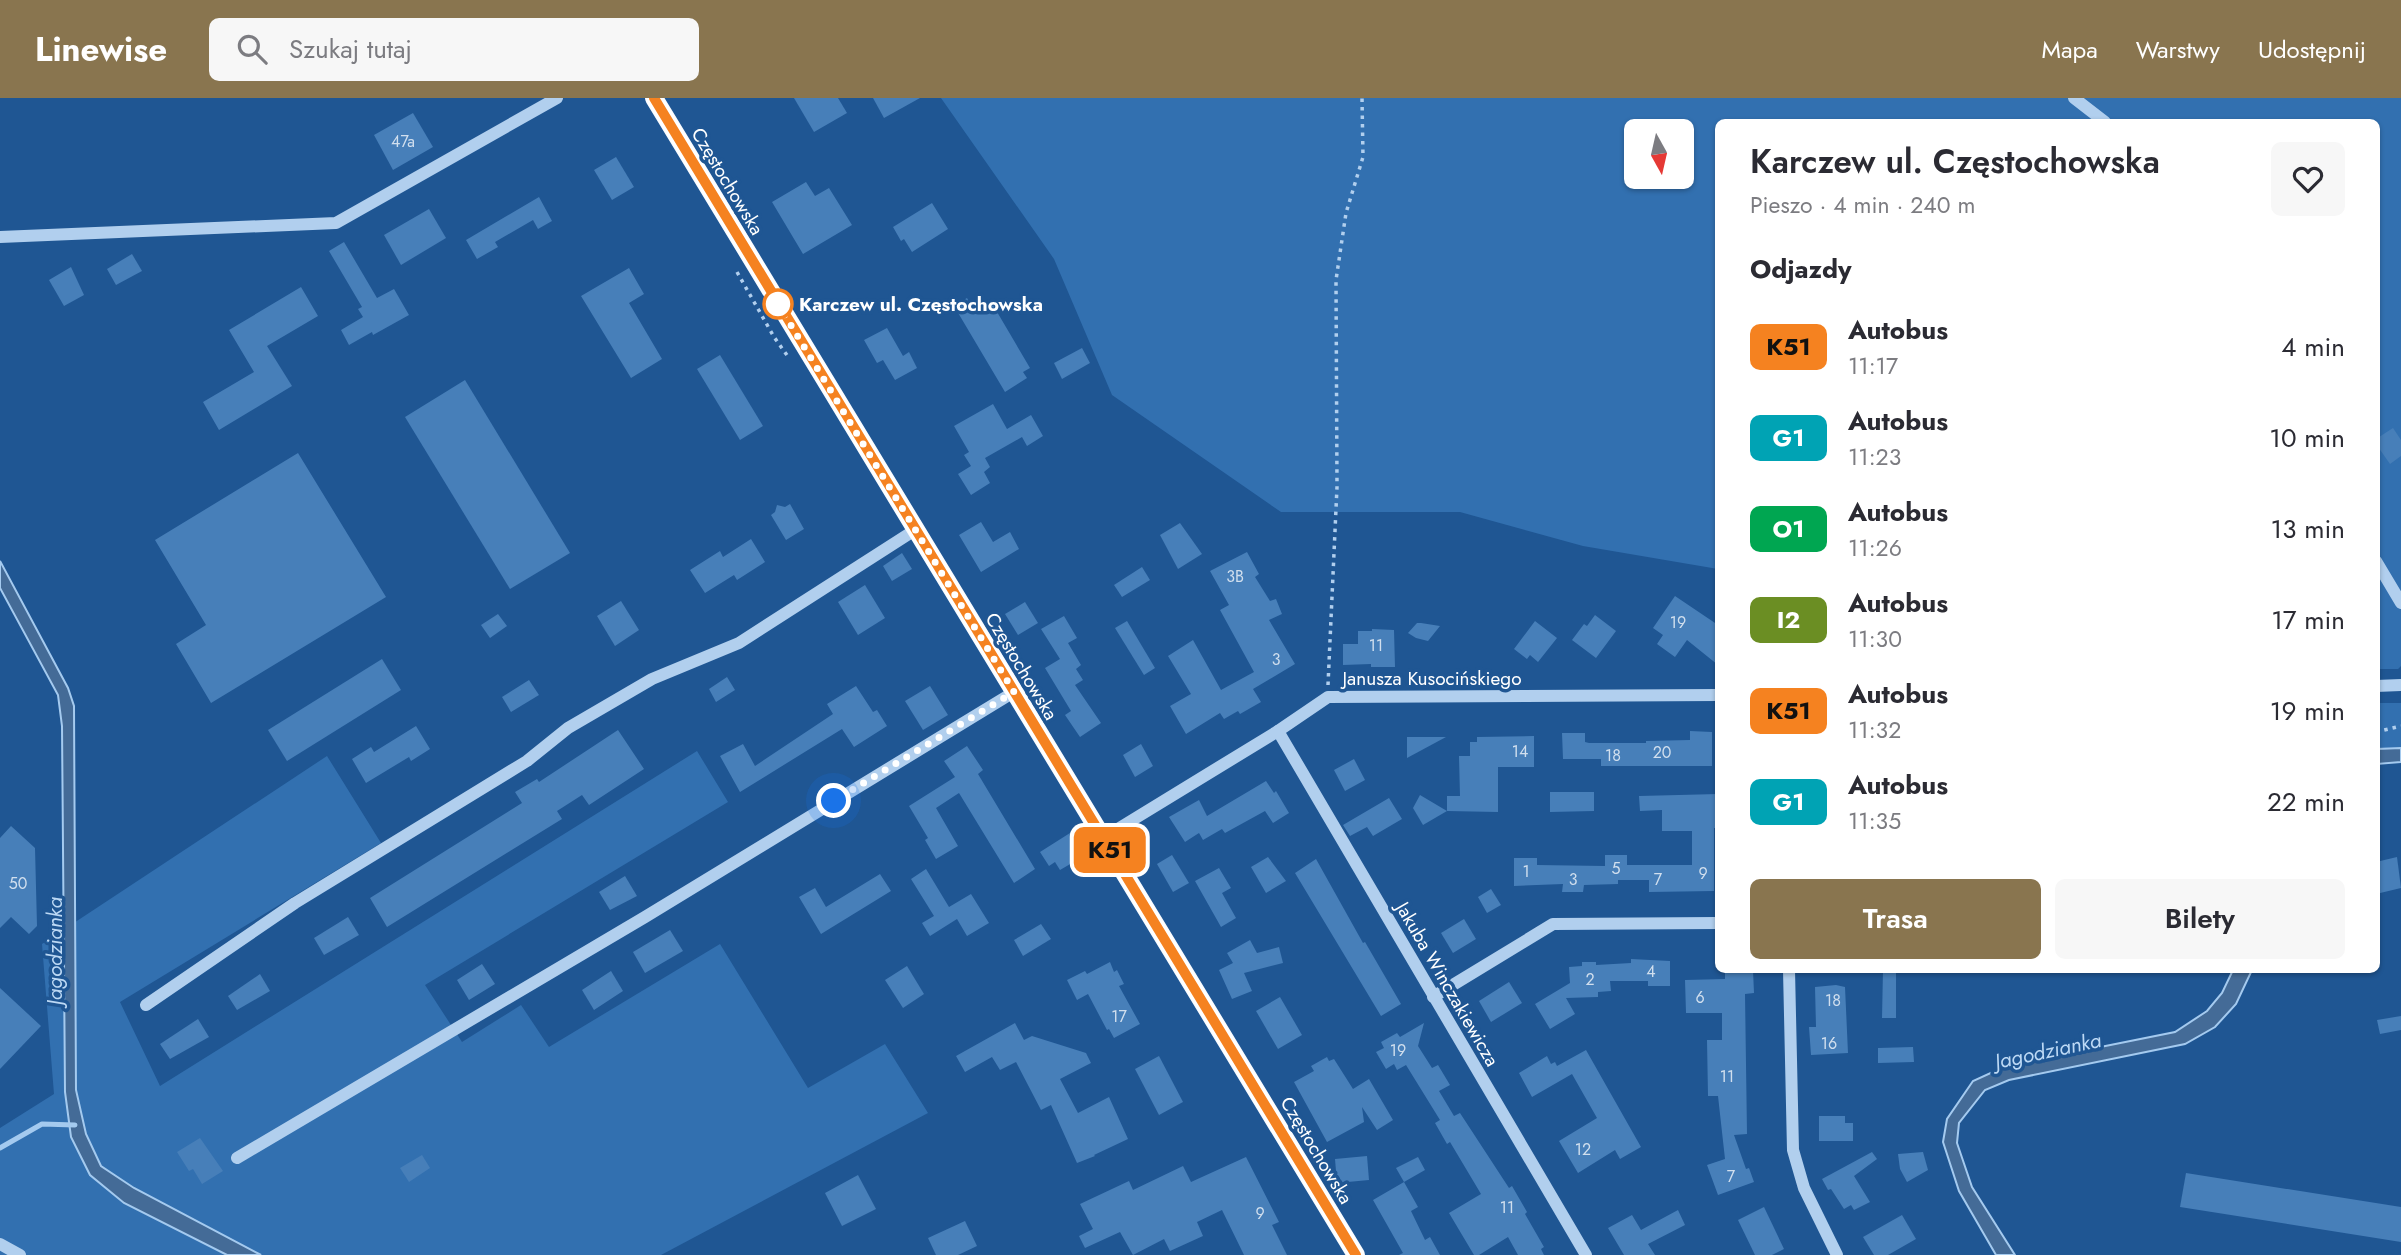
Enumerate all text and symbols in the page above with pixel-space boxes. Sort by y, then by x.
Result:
search box [209,18,699,81]
text: Linewise [35,26,167,73]
icon: search [233,30,271,68]
text: Szukaj tutaj [289,30,412,68]
text: Mapa [2041,32,2098,67]
text: Warstwy [2136,32,2220,67]
text: Udostępnij [2258,32,2366,67]
north arrow [1624,119,1694,189]
map controls [1624,119,1694,189]
street label: Częstochowska [685,122,770,240]
house number: 47a [391,130,415,153]
text: Karczew ul. Częstochowska [1750,138,2160,185]
button: heart [2271,142,2345,216]
text: Pieszo · 4 min · 240 m [1750,188,1975,222]
text: Odjazdy [1750,250,1852,288]
marker: Karczew ul. Częstochowska [763,289,793,319]
place label: Karczew ul. Częstochowska [799,291,1043,318]
text: Autobus [1848,311,1948,349]
text: 4 min [2281,328,2345,366]
text: K51 [1766,329,1811,364]
text: 11:17 [1848,349,1898,383]
text: Autobus [1848,402,1948,440]
text: 10 min [2269,419,2345,457]
text: G1 [1773,420,1804,455]
text: 11:23 [1848,440,1901,474]
text: Autobus [1848,493,1948,531]
text: 13 min [2271,510,2345,548]
text: O1 [1773,511,1804,546]
text: 11:26 [1848,531,1902,565]
house number: 3B [1226,565,1244,588]
text: Autobus [1848,584,1948,622]
text: 17 min [2271,601,2345,639]
text: I2 [1777,602,1800,637]
street label: Częstochowska [979,607,1064,725]
house number: 19 [1670,611,1686,634]
text: 11:30 [1848,622,1902,656]
house number: 11 [1369,634,1383,657]
house number: 3 [1272,648,1281,671]
street label: Janusza Kusocińskiego [1340,665,1522,692]
text: Autobus [1848,675,1948,713]
text: 19 min [2270,692,2345,730]
text: K51 [1766,693,1811,728]
text: 11:32 [1848,713,1901,747]
house number: 14 [1512,740,1528,763]
house number: 20 [1653,741,1671,764]
house number: 18 [1605,744,1621,767]
text: Autobus [1848,766,1948,804]
your location [816,783,851,818]
text: 22 min [2267,783,2345,821]
text: G1 [1773,784,1804,819]
text: 11:35 [1848,804,1901,838]
line badge: K51 [1070,827,1150,873]
text: K51 [1088,832,1132,867]
house number: 5 [1611,857,1621,880]
house number: 1 [1522,860,1530,883]
house number: 9 [1698,862,1708,885]
house number: 3 [1569,868,1578,891]
house number: 7 [1654,868,1663,891]
house number: 50 [9,872,27,895]
button: Trasa [1750,879,2041,959]
button: Bilety [2055,879,2345,959]
street label: Jakuba Winczakiewicza [1388,894,1506,1071]
water label: Jagodzianka [40,896,70,1009]
house number: 4 [1646,960,1656,983]
house number: 2 [1585,968,1595,991]
house number: 6 [1695,986,1705,1009]
house number: 18 [1825,989,1841,1012]
house number: 17 [1111,1005,1127,1028]
water label: Jagodzianka [1988,1025,2105,1078]
house number: 16 [1821,1032,1837,1055]
house number: 19 [1390,1039,1406,1062]
house number: 11 [1720,1065,1734,1088]
street label: Częstochowska [1274,1091,1359,1209]
house number: 12 [1575,1138,1591,1161]
house number: 7 [1727,1165,1736,1188]
house number: 11 [1500,1196,1514,1219]
house number: 9 [1255,1202,1265,1225]

